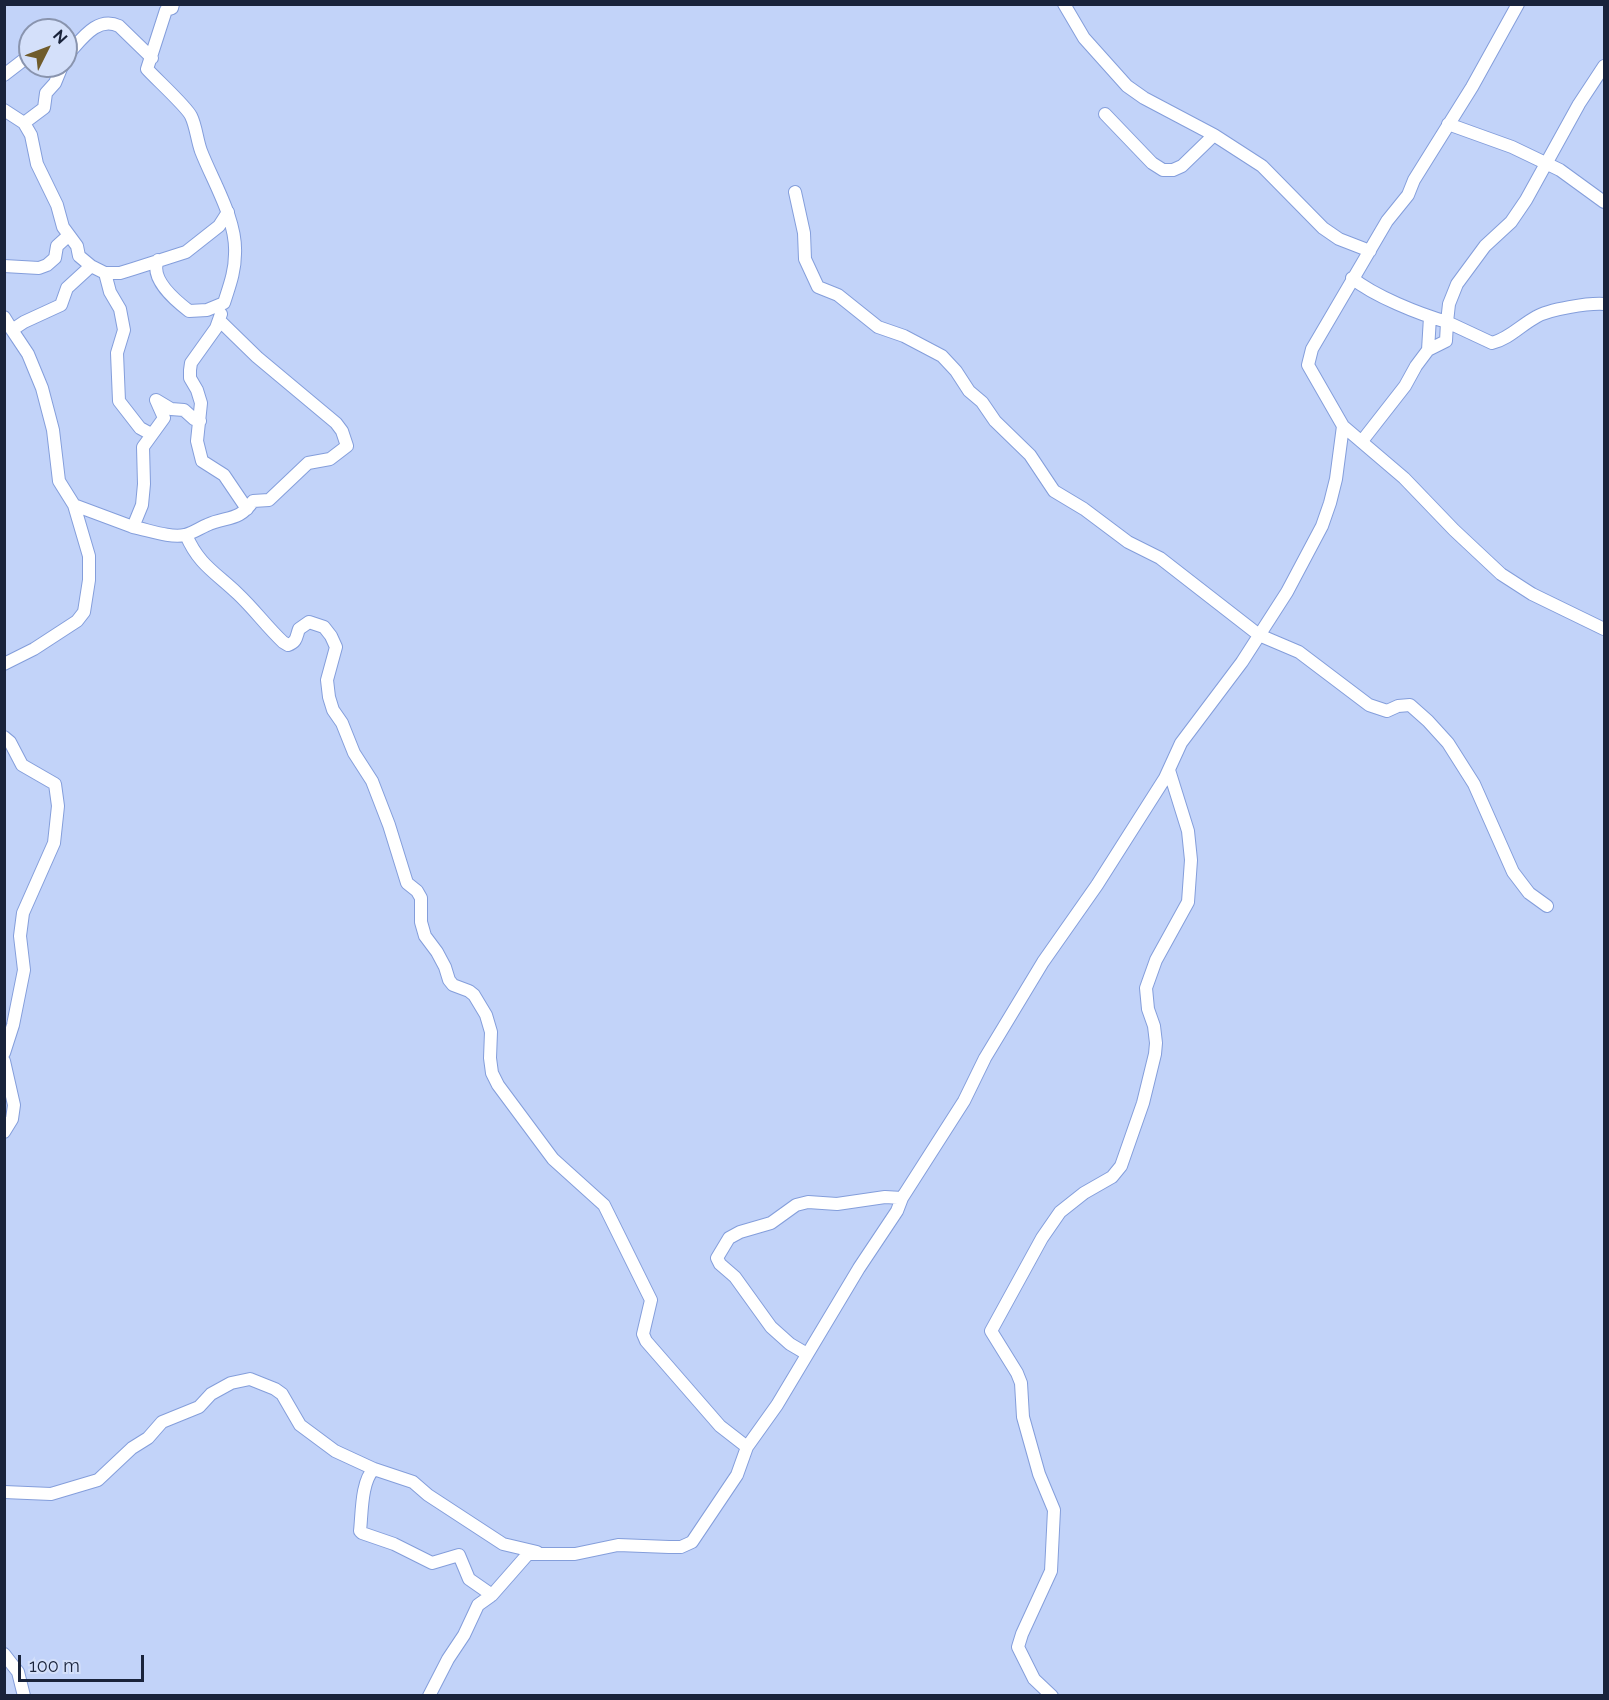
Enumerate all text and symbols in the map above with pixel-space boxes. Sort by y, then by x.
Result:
north arrow [18,18,78,78]
text: N [49,26,71,48]
scale bar [21,1643,147,1681]
text: 100 m [29,1655,80,1676]

